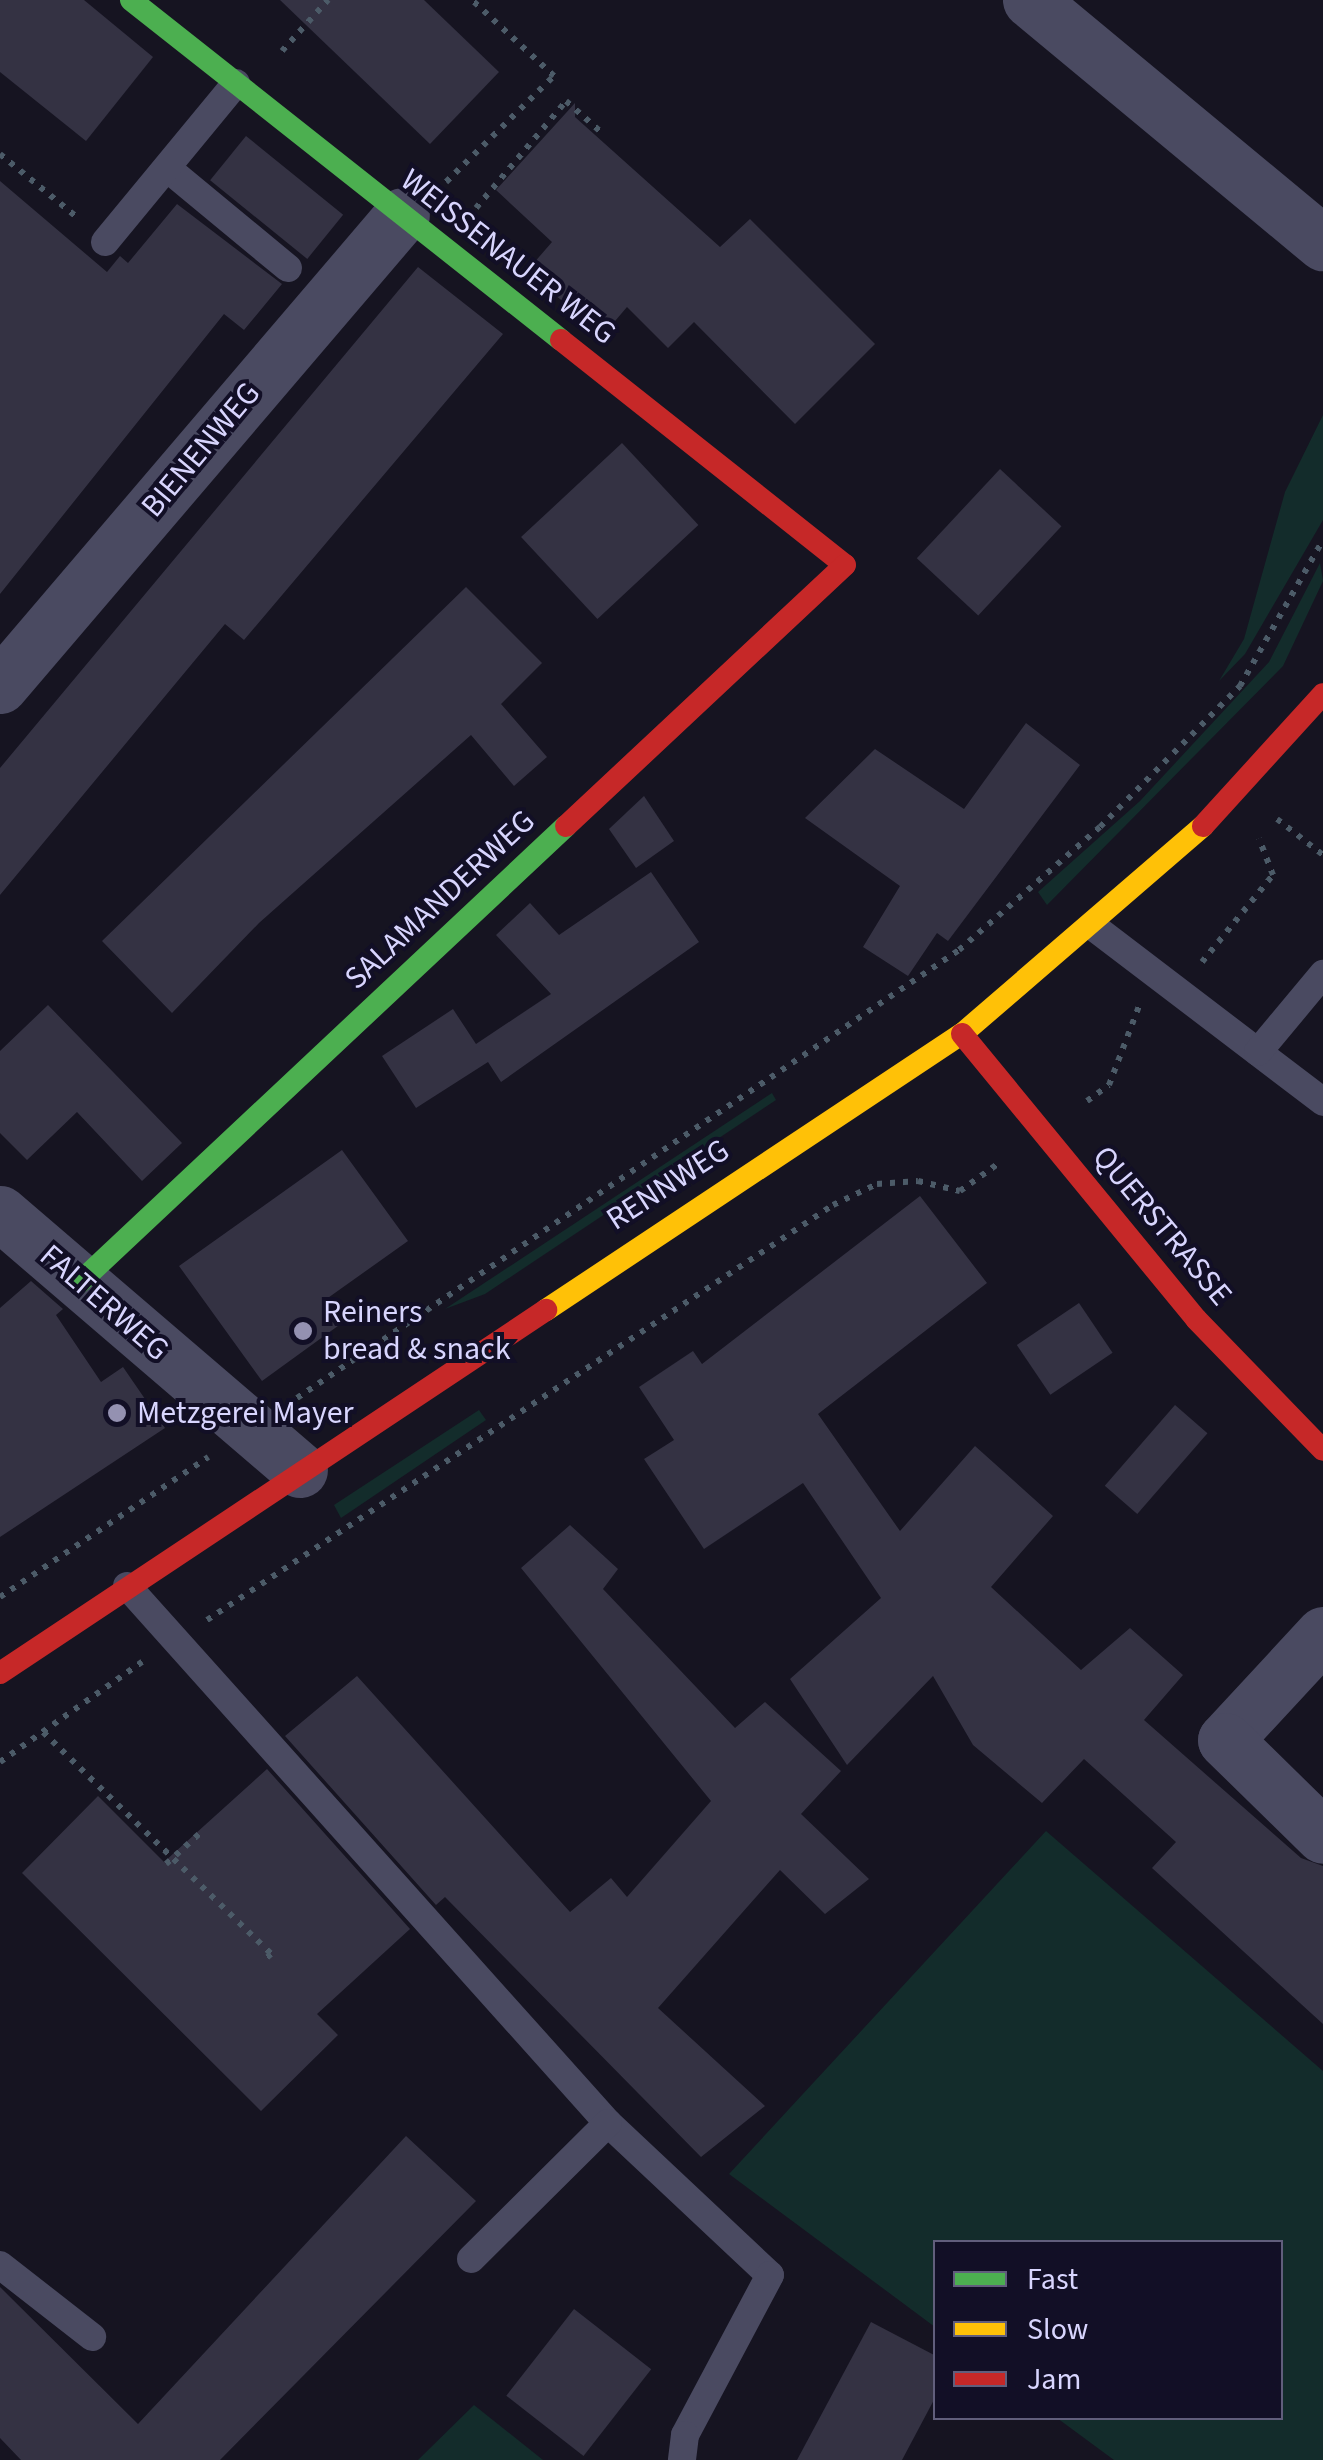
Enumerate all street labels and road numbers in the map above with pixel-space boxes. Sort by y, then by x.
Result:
street label: WEISSENAUER WEG [393,161,623,353]
street label: BIENENWEG [134,375,268,525]
street label: SALAMANDERWEG [337,802,543,998]
street label: RENNWEG [600,1131,736,1239]
street label: QUERSTRASSE [1084,1139,1240,1313]
street label: FALTERWEG [32,1237,176,1369]

